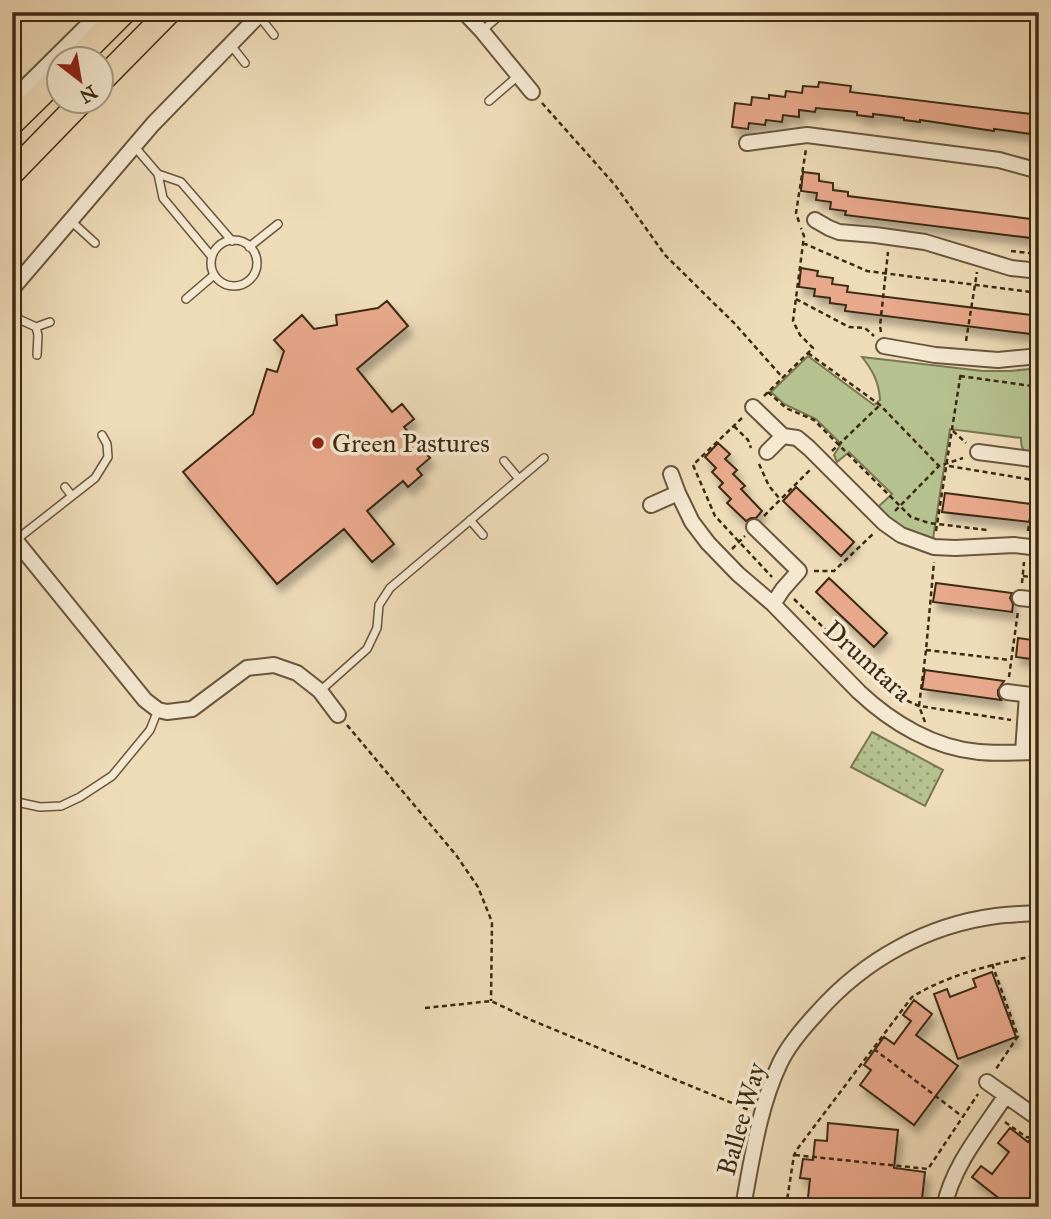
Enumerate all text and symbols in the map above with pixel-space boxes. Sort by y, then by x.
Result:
north arrow [46,46,116,116]
text: N [76,80,101,108]
place label: Green Pastures [332,427,490,459]
marker: Green Pastures [310,435,326,451]
street label: Drumtara [818,613,918,709]
street label: Ballee Way [710,1058,773,1179]

